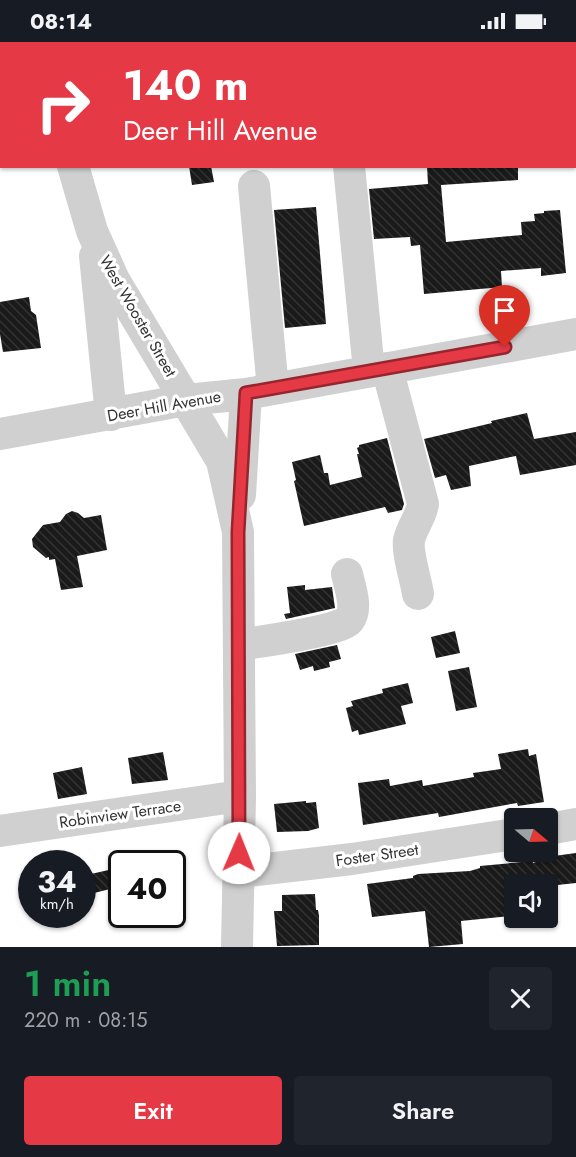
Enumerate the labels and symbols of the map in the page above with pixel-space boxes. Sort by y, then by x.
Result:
street label: West Wooster Street [94,251,182,381]
pin [479,285,530,347]
street label: Deer Hill Avenue [105,385,223,427]
street label: Robinview Terrace [58,794,182,834]
north arrow [504,808,558,862]
position arrow [207,821,271,885]
street label: Foster Street [334,838,420,872]
speed limit sign: 40 [108,850,186,928]

